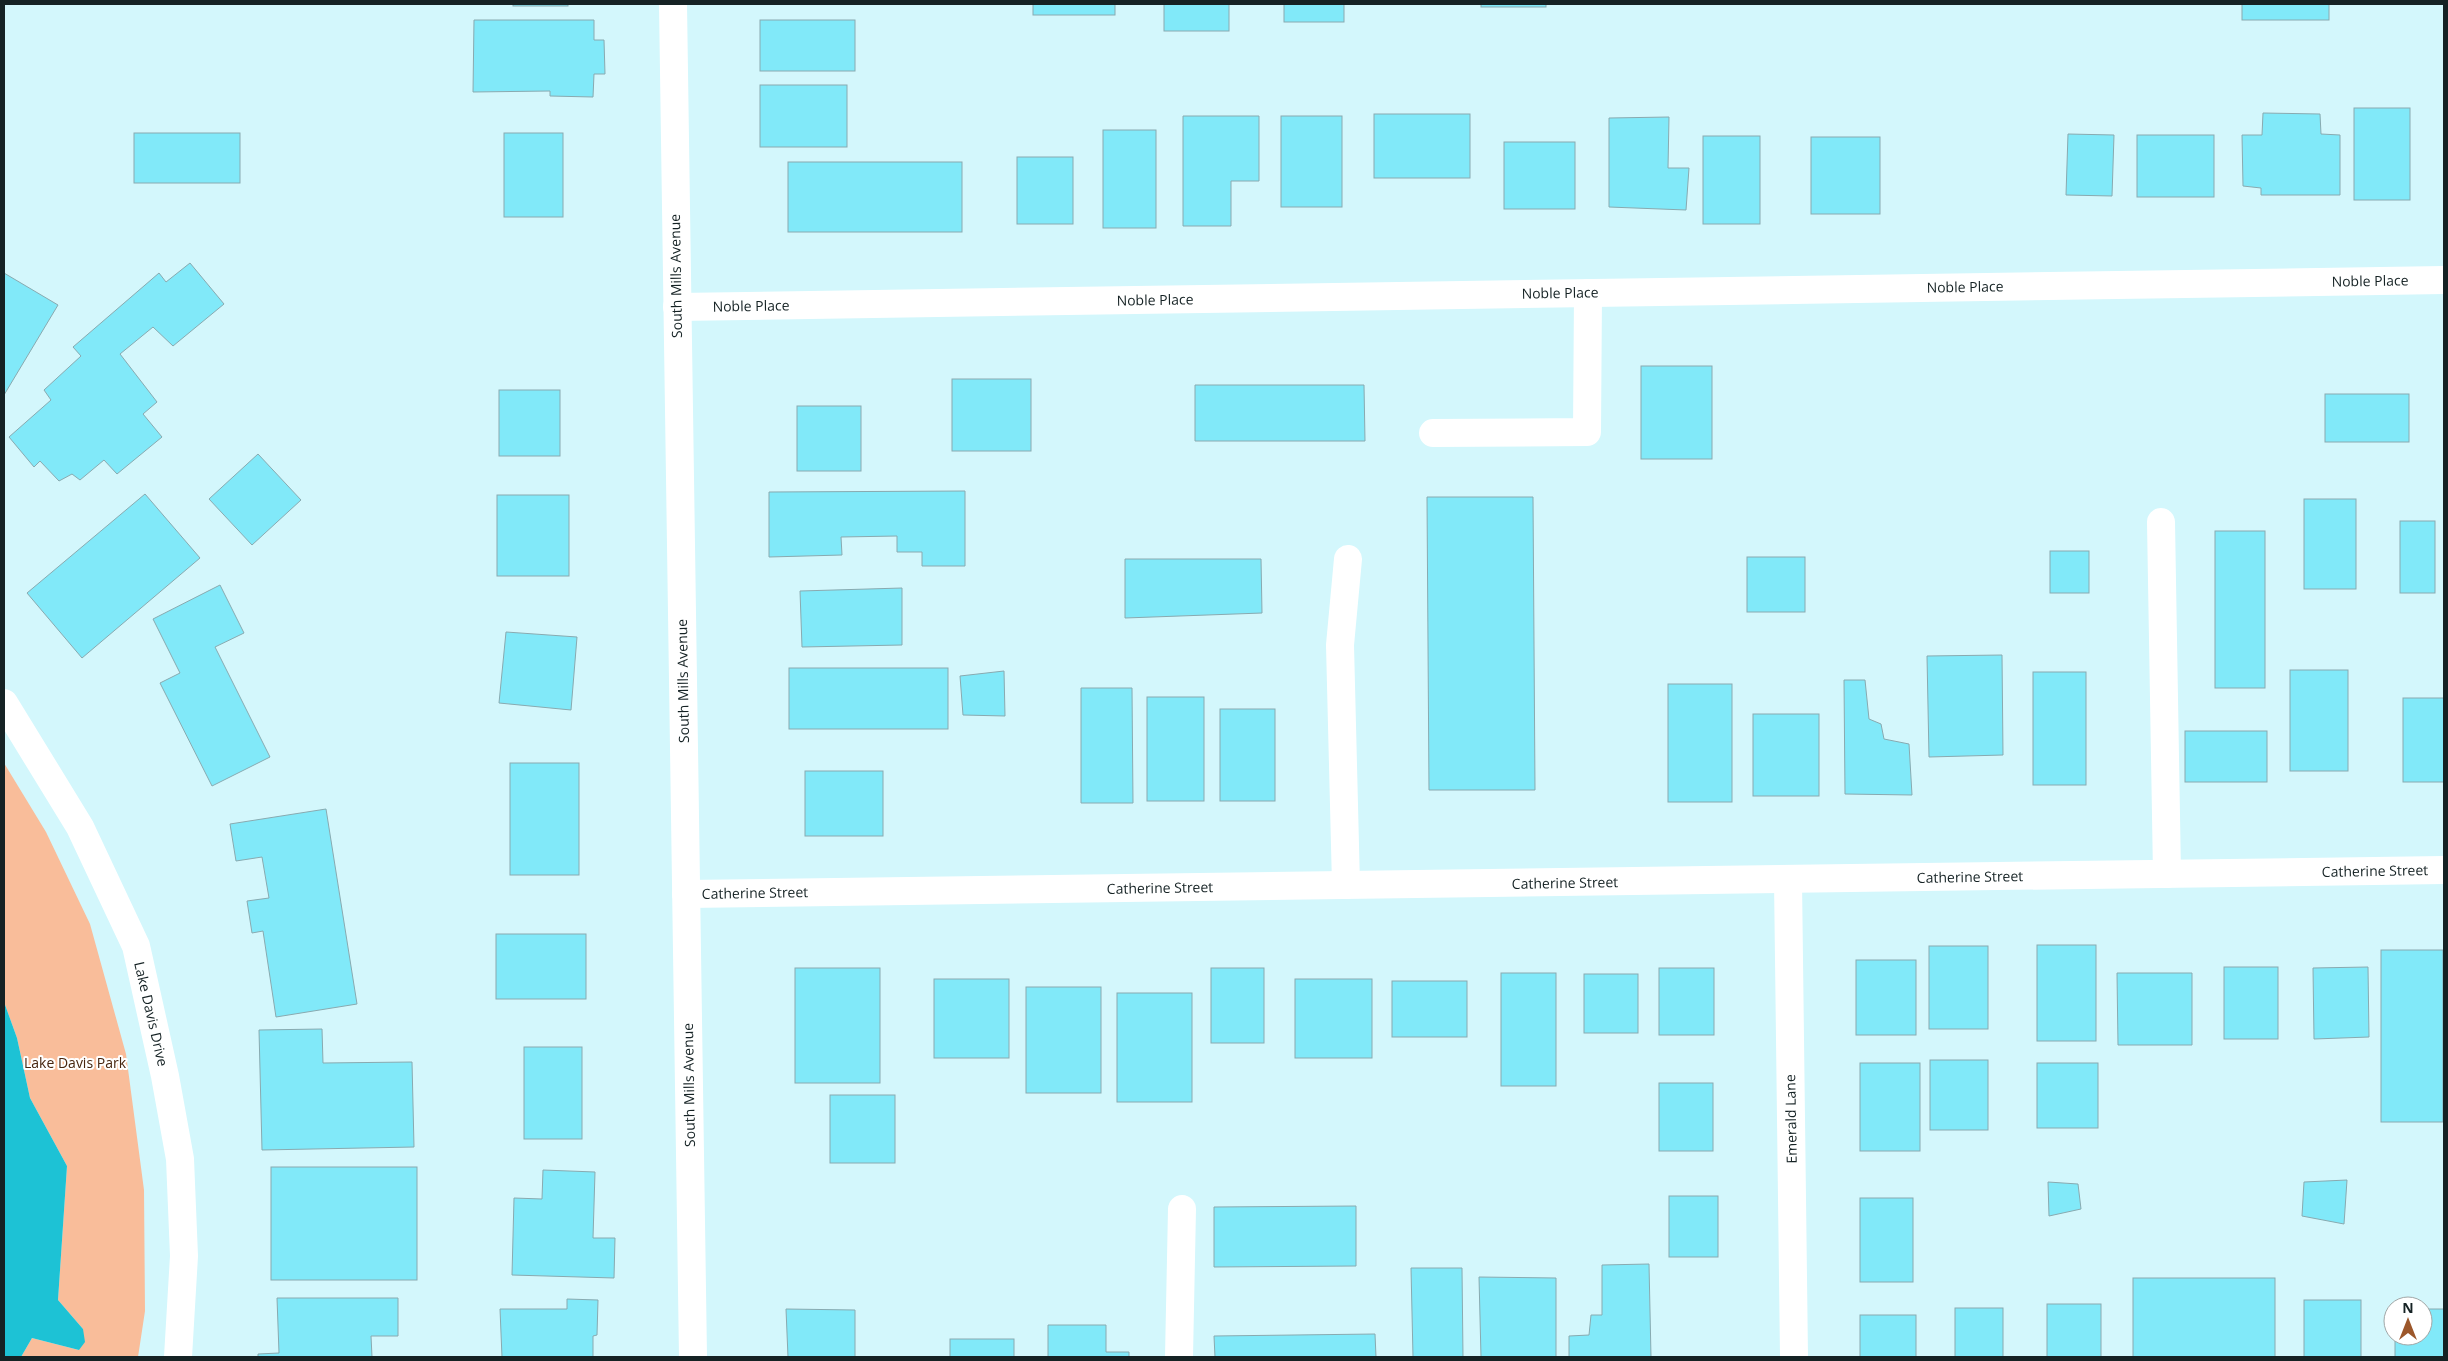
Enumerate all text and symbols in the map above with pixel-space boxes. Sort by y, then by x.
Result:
street label: South Mills Avenue [665,214,686,338]
street label: Noble Place [2331,270,2409,291]
street label: Noble Place [1926,276,2004,297]
street label: Noble Place [1521,282,1599,303]
street label: Noble Place [1116,289,1194,310]
street label: Noble Place [712,295,790,316]
street label: South Mills Avenue [672,619,693,743]
street label: Catherine Street [2322,860,2428,881]
street label: Catherine Street [1917,866,2023,887]
street label: Catherine Street [1512,872,1618,893]
street label: Catherine Street [1107,877,1213,898]
street label: Catherine Street [702,882,808,903]
street label: Lake Davis Drive [130,960,173,1068]
street label: South Mills Avenue [678,1023,699,1147]
park label: Lake Davis Park [24,1053,127,1072]
street label: Emerald Lane [1780,1074,1801,1164]
north arrow [2383,1296,2433,1346]
text: N [2402,1298,2414,1317]

